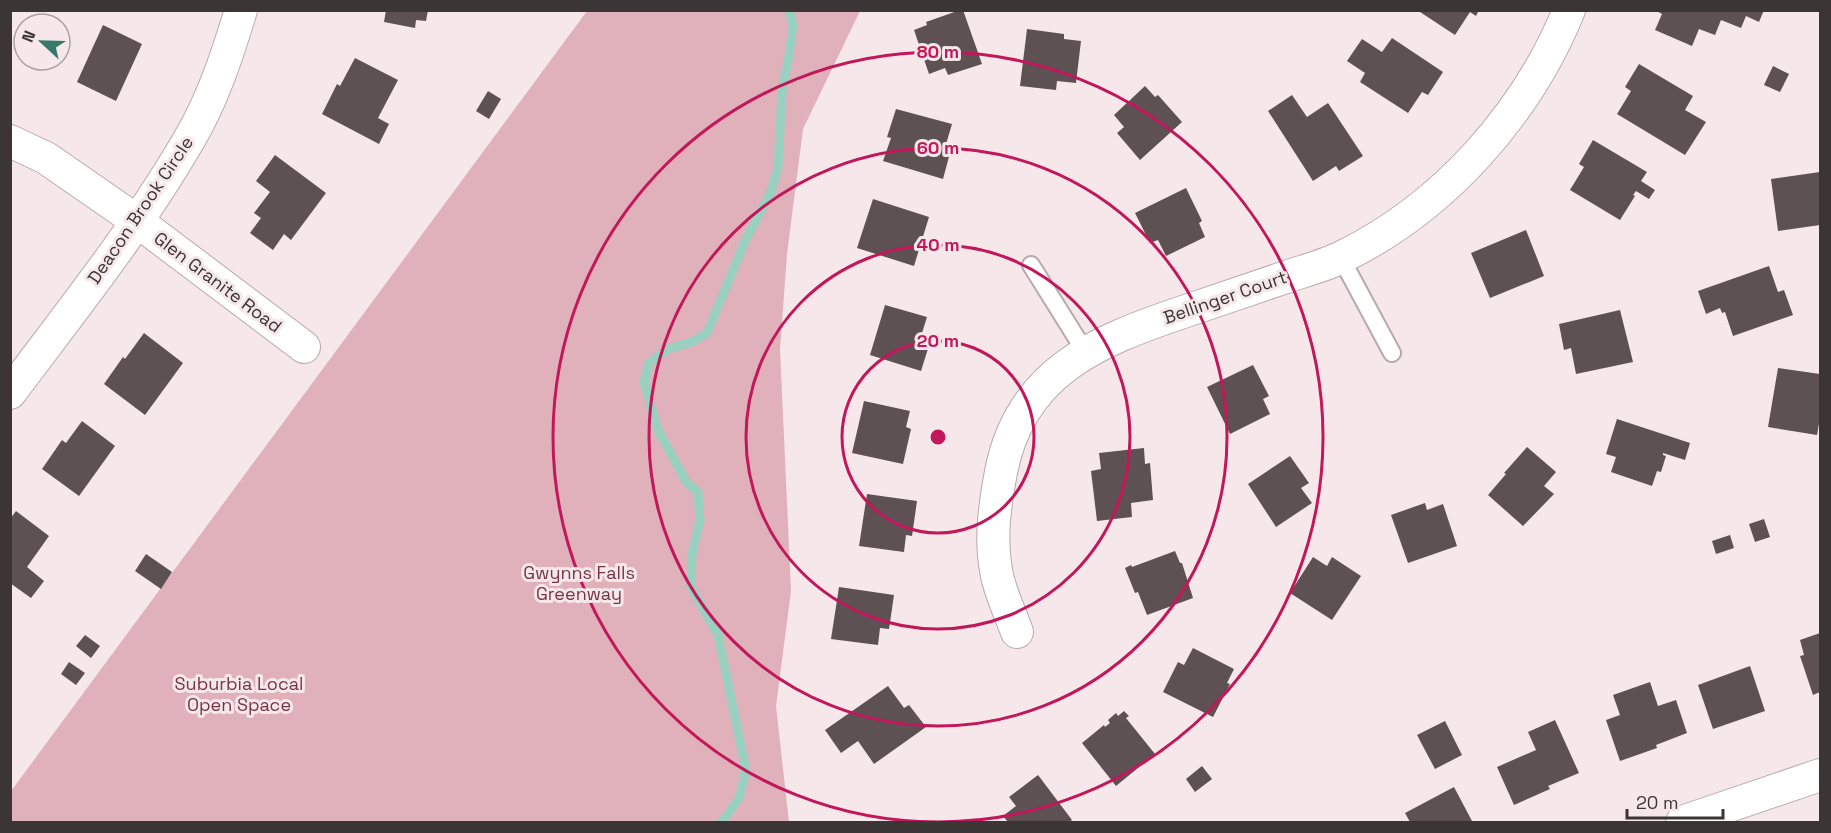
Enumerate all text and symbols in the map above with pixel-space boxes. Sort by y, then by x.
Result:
north arrow [12,12,72,72]
text: N [17,28,40,45]
text: 80 m [917,40,959,63]
street label: Deacon Brook Circle [82,132,198,288]
text: 60 m [917,136,959,159]
street label: Glen Granite Road [150,226,286,338]
text: 40 m [916,233,960,256]
street label: Bellinger Court [1160,265,1290,329]
text: 20 m [917,329,959,352]
centre of rings [928,427,948,447]
park label: Gwynns Falls Greenway [523,561,635,605]
park label: Suburbia Local Open Space [175,672,303,716]
scale bar [1627,782,1723,820]
text: 20 m [1636,791,1679,814]

